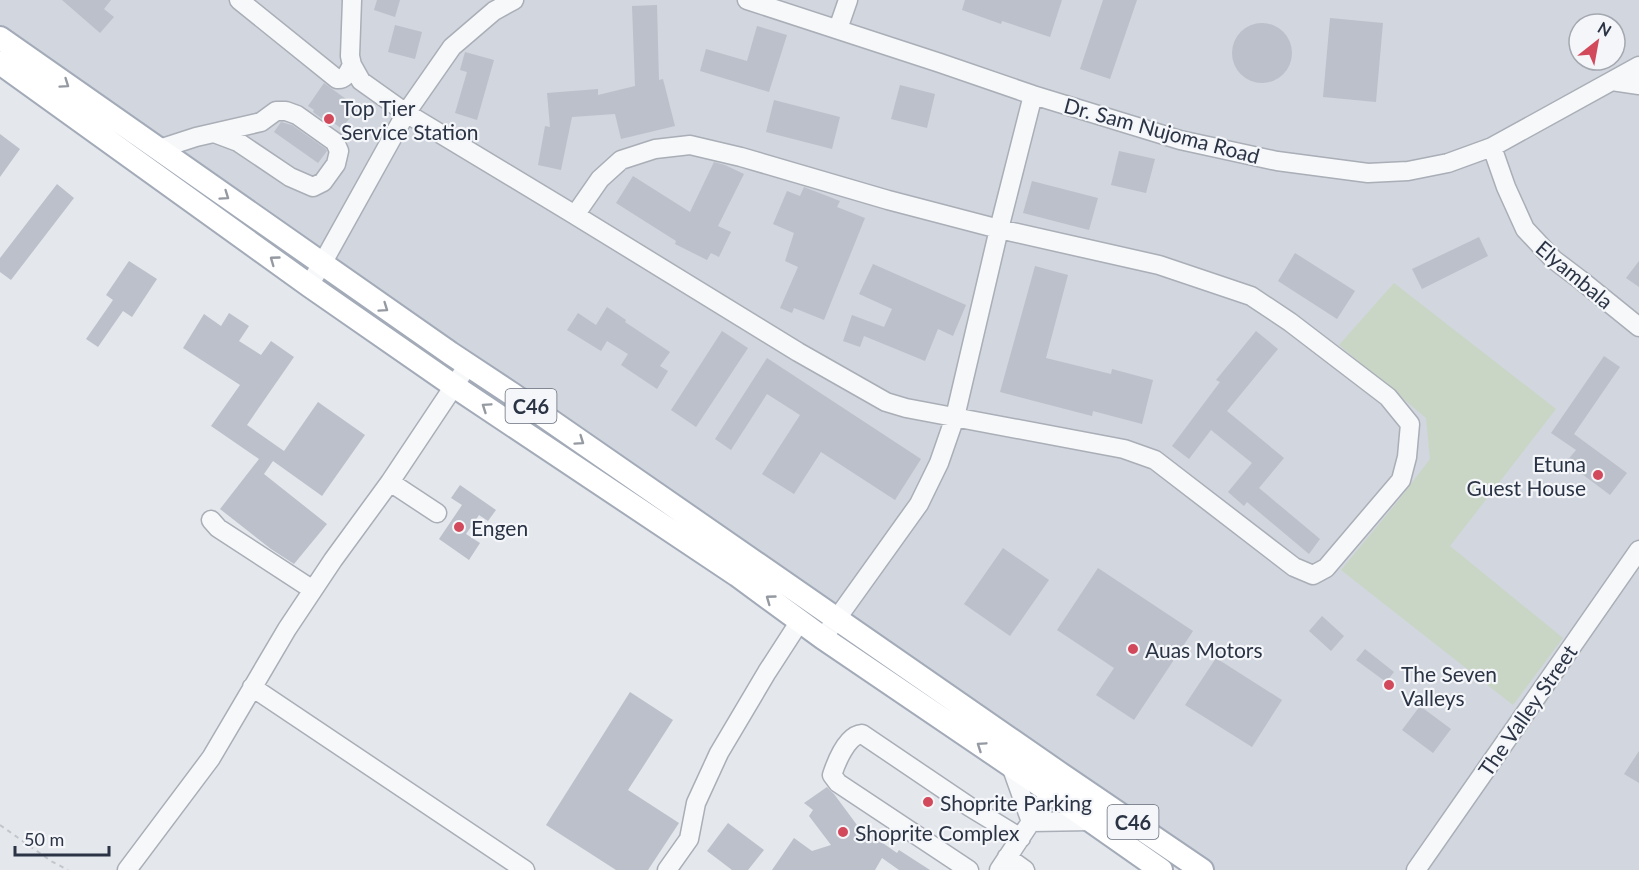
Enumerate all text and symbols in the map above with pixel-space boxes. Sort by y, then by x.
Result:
north arrow [1567,12,1627,72]
text: N [1595,17,1615,40]
one-way arrow [58,76,69,87]
street label: Dr. Sam Nujoma Road [1062,92,1262,168]
place label: Top Tier Service Station [341,95,479,144]
marker: Top Tier Service Station [322,112,336,126]
one-way arrow [218,189,229,200]
street label: Elyambala [1531,235,1619,313]
one-way arrow [270,256,281,267]
one-way arrow [378,301,389,312]
road number: C46 [506,389,556,423]
one-way arrow [482,403,493,414]
one-way arrow [574,433,585,444]
place label: Etuna Guest House [1467,451,1586,500]
marker: Etuna Guest House [1591,468,1605,482]
place label: Engen [471,515,528,540]
marker: Engen [452,520,466,534]
one-way arrow [765,595,776,606]
place label: Auas Motors [1145,637,1263,662]
street label: The Valley Street [1472,639,1582,780]
marker: Auas Motors [1126,642,1140,656]
place label: The Seven Valleys [1401,661,1497,710]
marker: The Seven Valleys [1382,678,1396,692]
one-way arrow [977,742,988,753]
place label: Shoprite Parking [940,790,1092,815]
marker: Shoprite Parking [921,795,935,809]
road number: C46 [1108,805,1158,839]
scale bar [15,819,110,857]
place label: Shoprite Complex [855,820,1020,845]
marker: Shoprite Complex [836,825,850,839]
text: 50 m [24,828,64,850]

